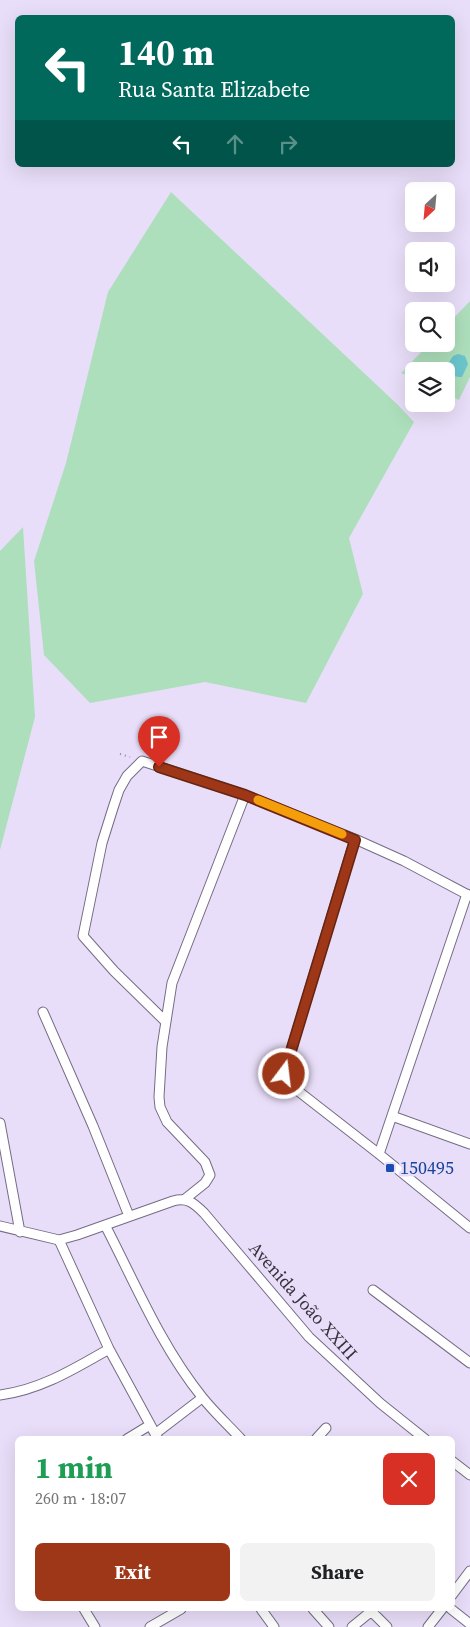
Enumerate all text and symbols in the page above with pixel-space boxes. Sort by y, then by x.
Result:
text: 140 m [118,29,214,77]
icon: left [35,35,100,100]
text: Rua Santa Elizabete [118,74,310,104]
icon: left [168,130,196,158]
icon: ahead [221,130,249,158]
icon: right [274,130,302,158]
north arrow [405,182,455,232]
map controls [405,182,455,412]
button: sound [405,242,455,292]
button: search [405,302,455,352]
button: layers [405,362,455,412]
pin [138,716,180,767]
icon: arrive [145,723,173,751]
position arrow [257,1047,309,1099]
place label: 150495 [400,1155,454,1180]
marker: 150495 [384,1162,396,1174]
street label: Avenida João XXIII [243,1236,363,1365]
text: 1 min [35,1447,113,1488]
button: close [383,1453,435,1505]
text: 260 m · 18:07 [35,1487,126,1509]
button: Exit [35,1543,230,1601]
button: Share [240,1543,435,1601]

